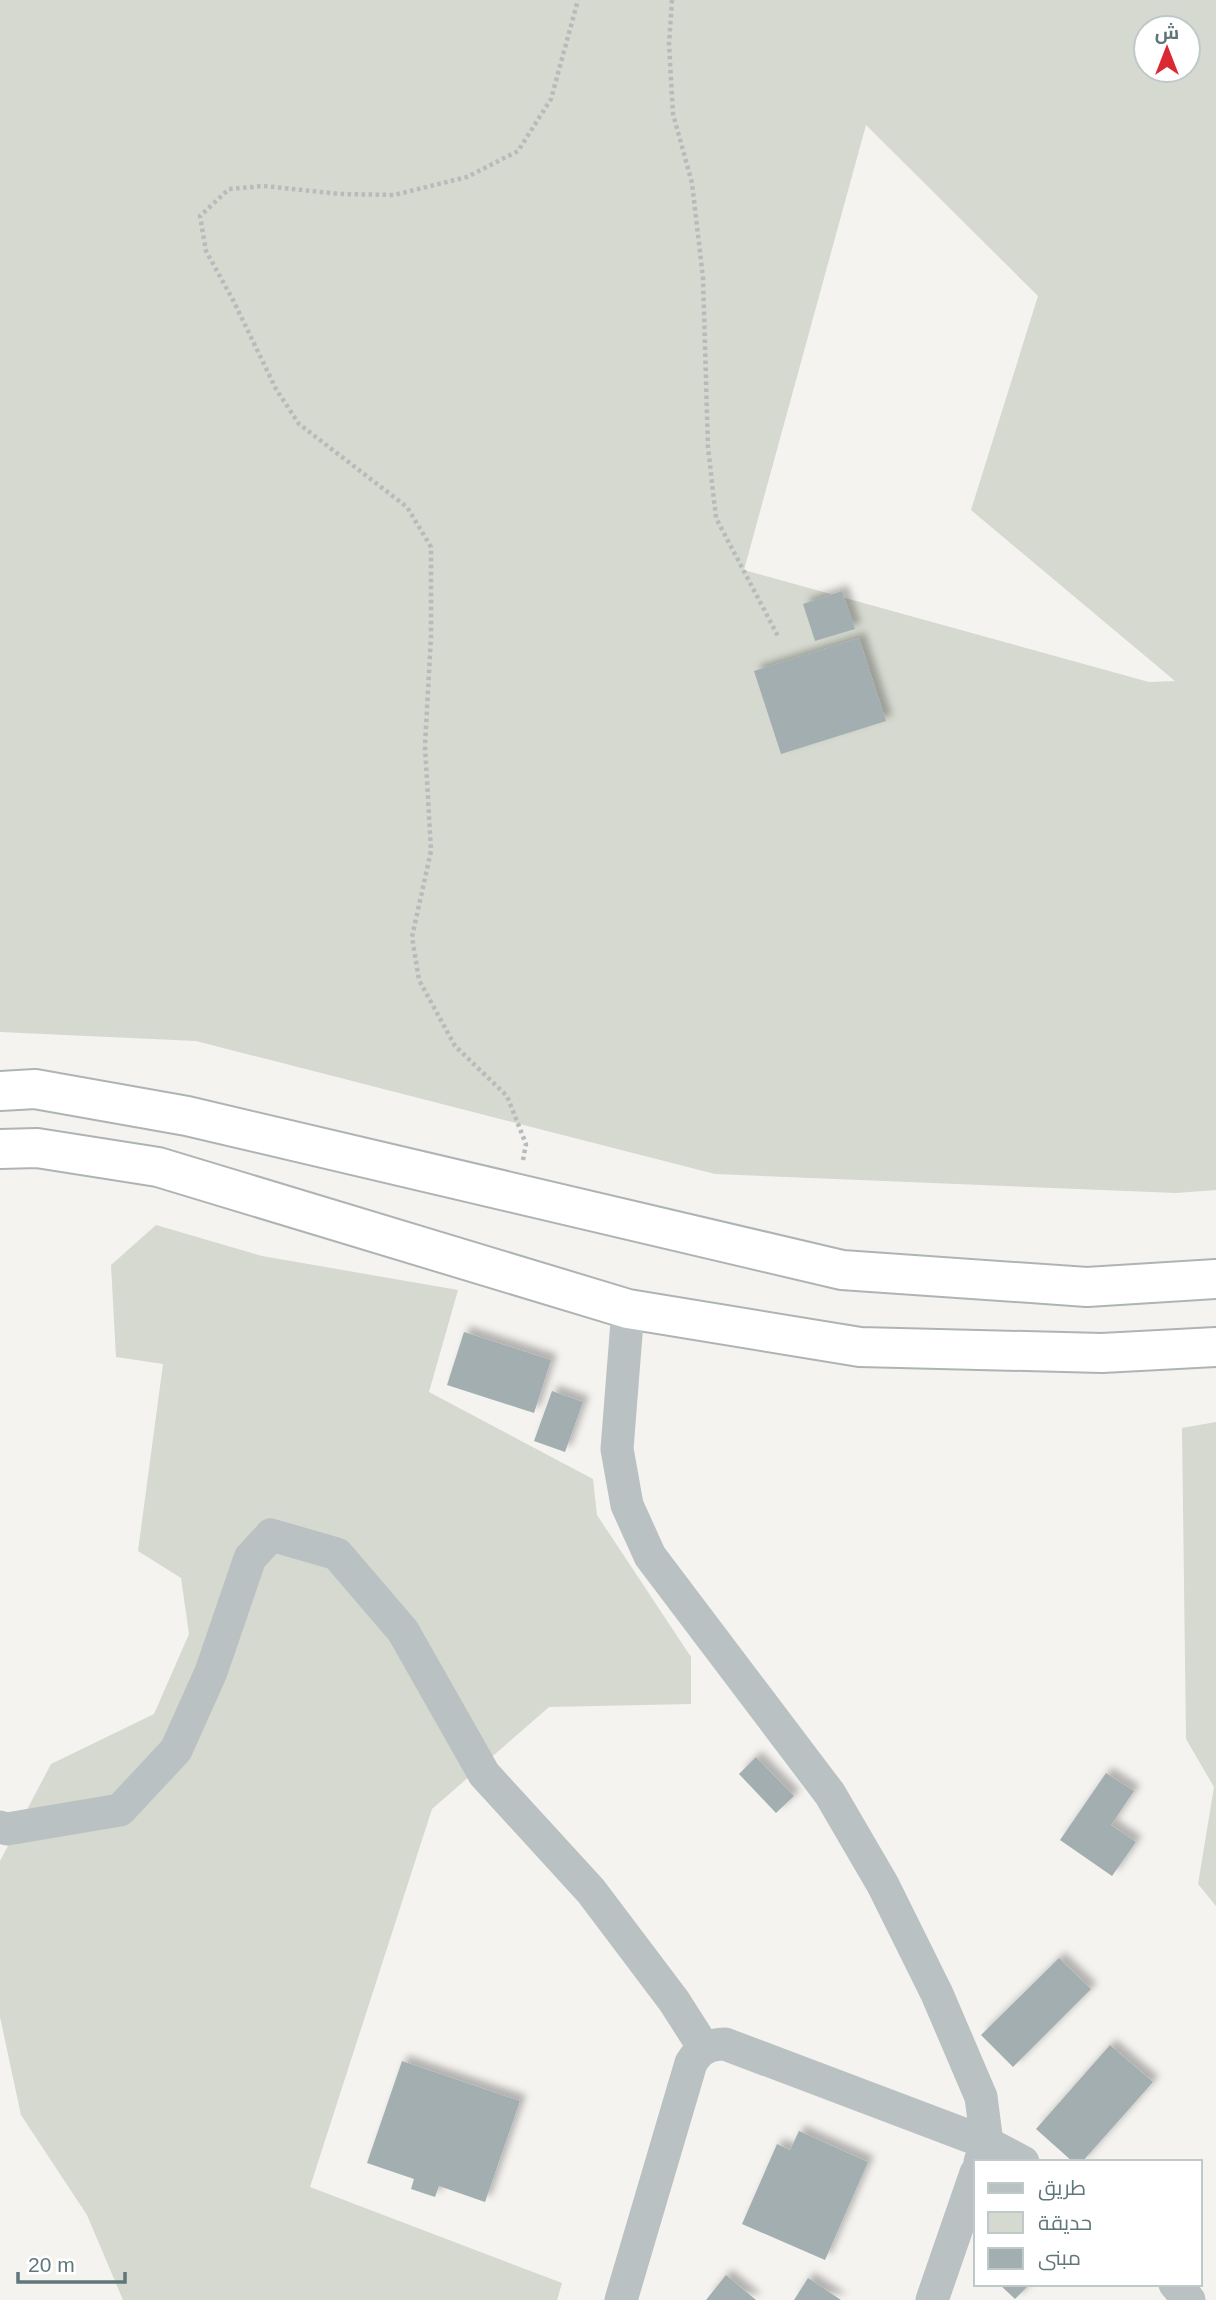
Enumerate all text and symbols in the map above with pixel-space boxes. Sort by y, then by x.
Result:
north arrow [1132,14,1202,84]
text: ش [1155,22,1179,44]
legend [974,2160,1202,2286]
text: طريق [1038,2176,1086,2201]
text: حديقة [1038,2211,1092,2234]
scale bar [18,2240,124,2284]
text: مبنى [1038,2246,1081,2271]
text: 20 m [28,2253,75,2276]

